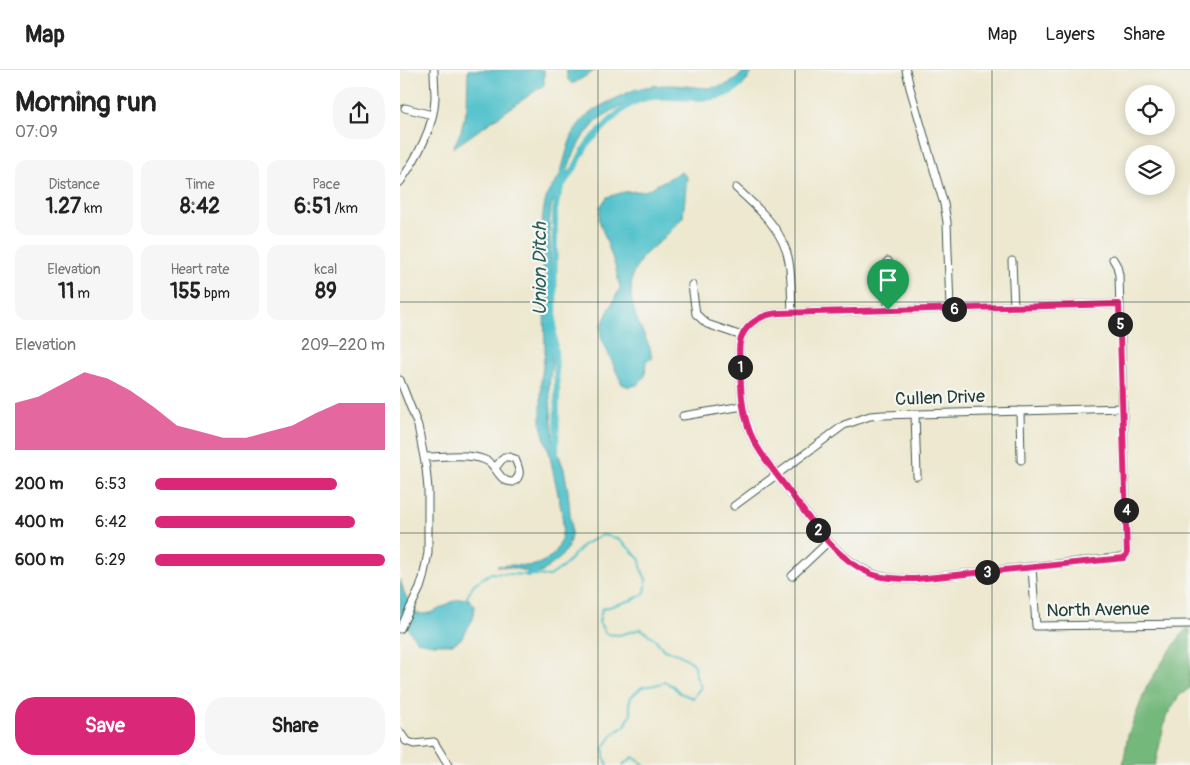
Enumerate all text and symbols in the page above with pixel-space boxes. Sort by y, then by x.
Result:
text: Map [25,20,65,49]
text: Map [988,23,1017,46]
text: Layers [1045,23,1095,46]
text: Share [1123,23,1165,46]
text: Morning run [15,85,157,120]
map controls [1125,85,1175,195]
button: locate [1125,85,1175,135]
button: share [333,87,385,139]
text: 07:09 [15,122,58,142]
button: layers [1125,145,1175,195]
text: Distance [48,176,100,193]
text: Time [185,176,215,193]
text: Pace [312,176,340,193]
text: 1.27 [46,193,81,220]
text: 8:42 [180,193,220,220]
text: 6:51 [294,193,332,220]
text: km [81,200,102,217]
text: /km [332,200,358,217]
water label: Union Ditch [528,221,552,316]
pin [867,259,909,310]
text: Elevation [47,261,101,278]
text: Heart rate [170,261,230,278]
text: kcal [315,261,337,278]
icon: arrive [874,266,902,294]
text: 11 [58,278,74,305]
text: 155 [170,278,201,305]
text: 89 [315,278,337,305]
text: m [74,285,90,302]
text: bpm [201,285,230,302]
pin: 6 [942,296,966,322]
text: 6 [950,301,959,318]
pin: 5 [1108,312,1132,336]
text: 5 [1117,316,1124,333]
text: Elevation [15,335,76,355]
text: 209–220 m [301,335,385,355]
pin: 1 [728,354,752,380]
text: 1 [738,359,743,376]
street label: Cullen Drive [895,385,985,411]
text: 200 m [15,474,63,494]
text: 6:53 [95,474,126,494]
pin: 4 [1114,498,1138,522]
text: 4 [1122,502,1131,519]
text: 400 m [15,512,64,532]
text: 6:42 [95,512,127,532]
pin: 2 [806,518,830,542]
text: 2 [815,522,822,539]
text: 600 m [15,550,64,570]
text: 6:29 [95,550,126,570]
pin: 3 [974,560,1000,584]
text: 3 [984,564,991,581]
street label: North Avenue [1046,598,1150,622]
button: Save [15,697,195,755]
button: Share [205,697,385,755]

